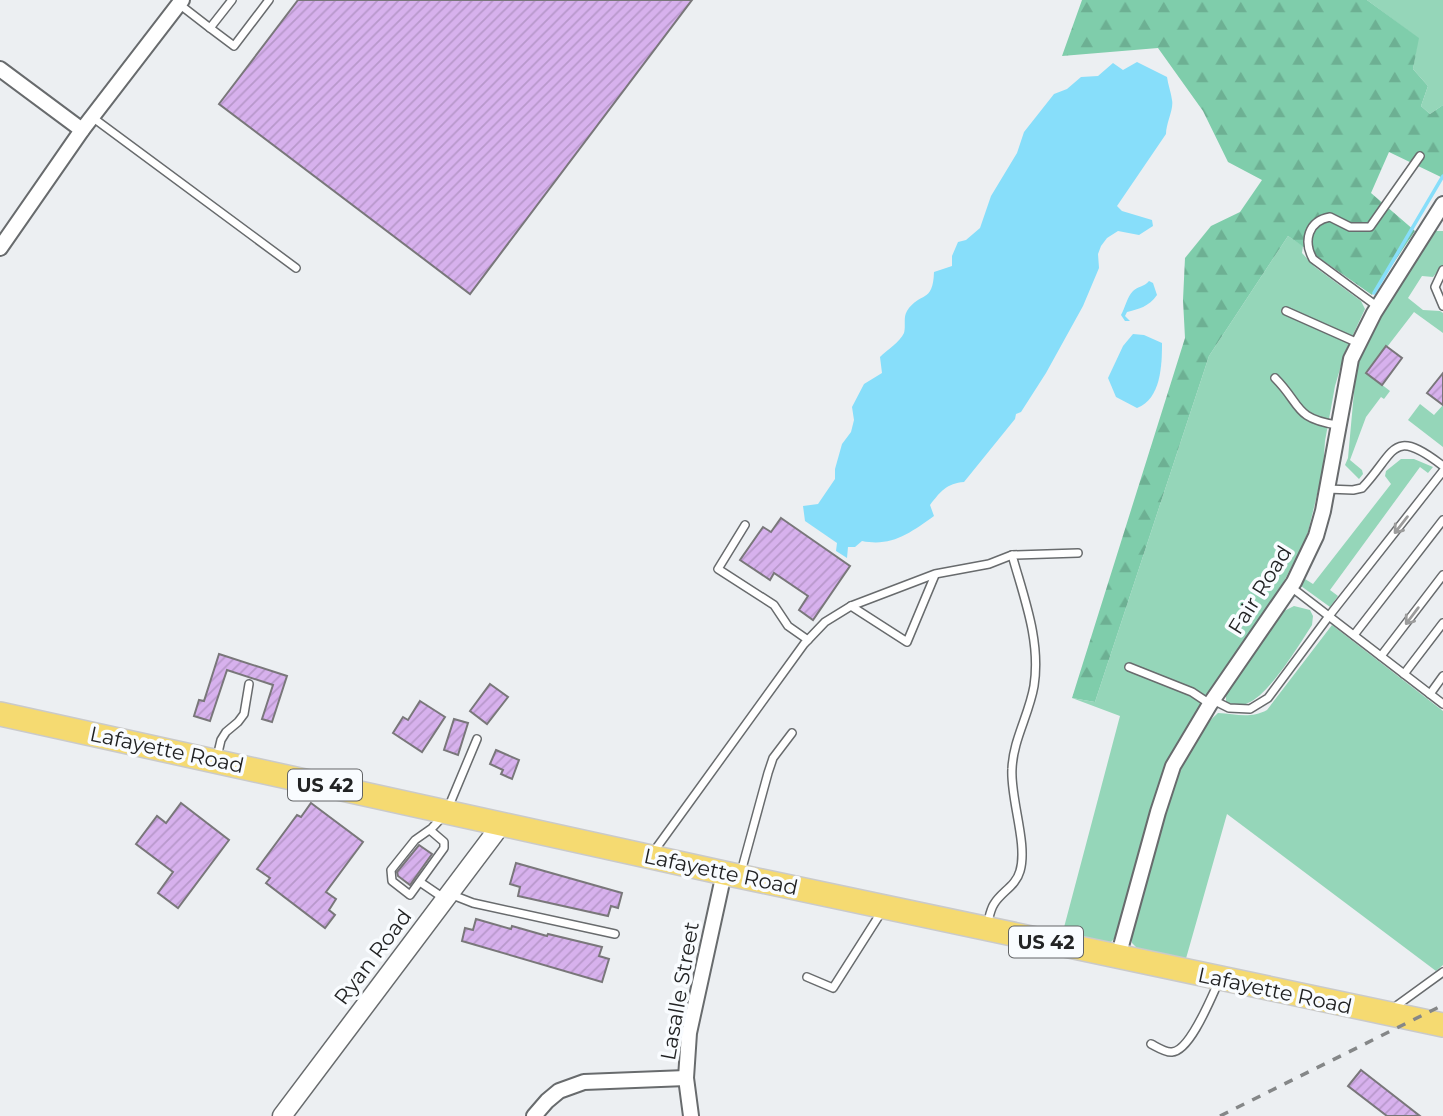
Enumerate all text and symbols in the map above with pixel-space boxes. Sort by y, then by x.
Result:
one-way arrow [1393,515,1408,533]
street label: Fair Road [1223,541,1297,639]
one-way arrow [1405,606,1420,625]
street label: Lafayette Road [88,721,246,778]
road number: US 42 [288,770,362,800]
street label: Lafayette Road [642,843,800,900]
street label: Ryan Road [329,904,417,1009]
street label: Lasalle Street [655,920,704,1062]
road number: US 42 [1009,926,1083,958]
street label: Lafayette Road [1196,962,1354,1019]

